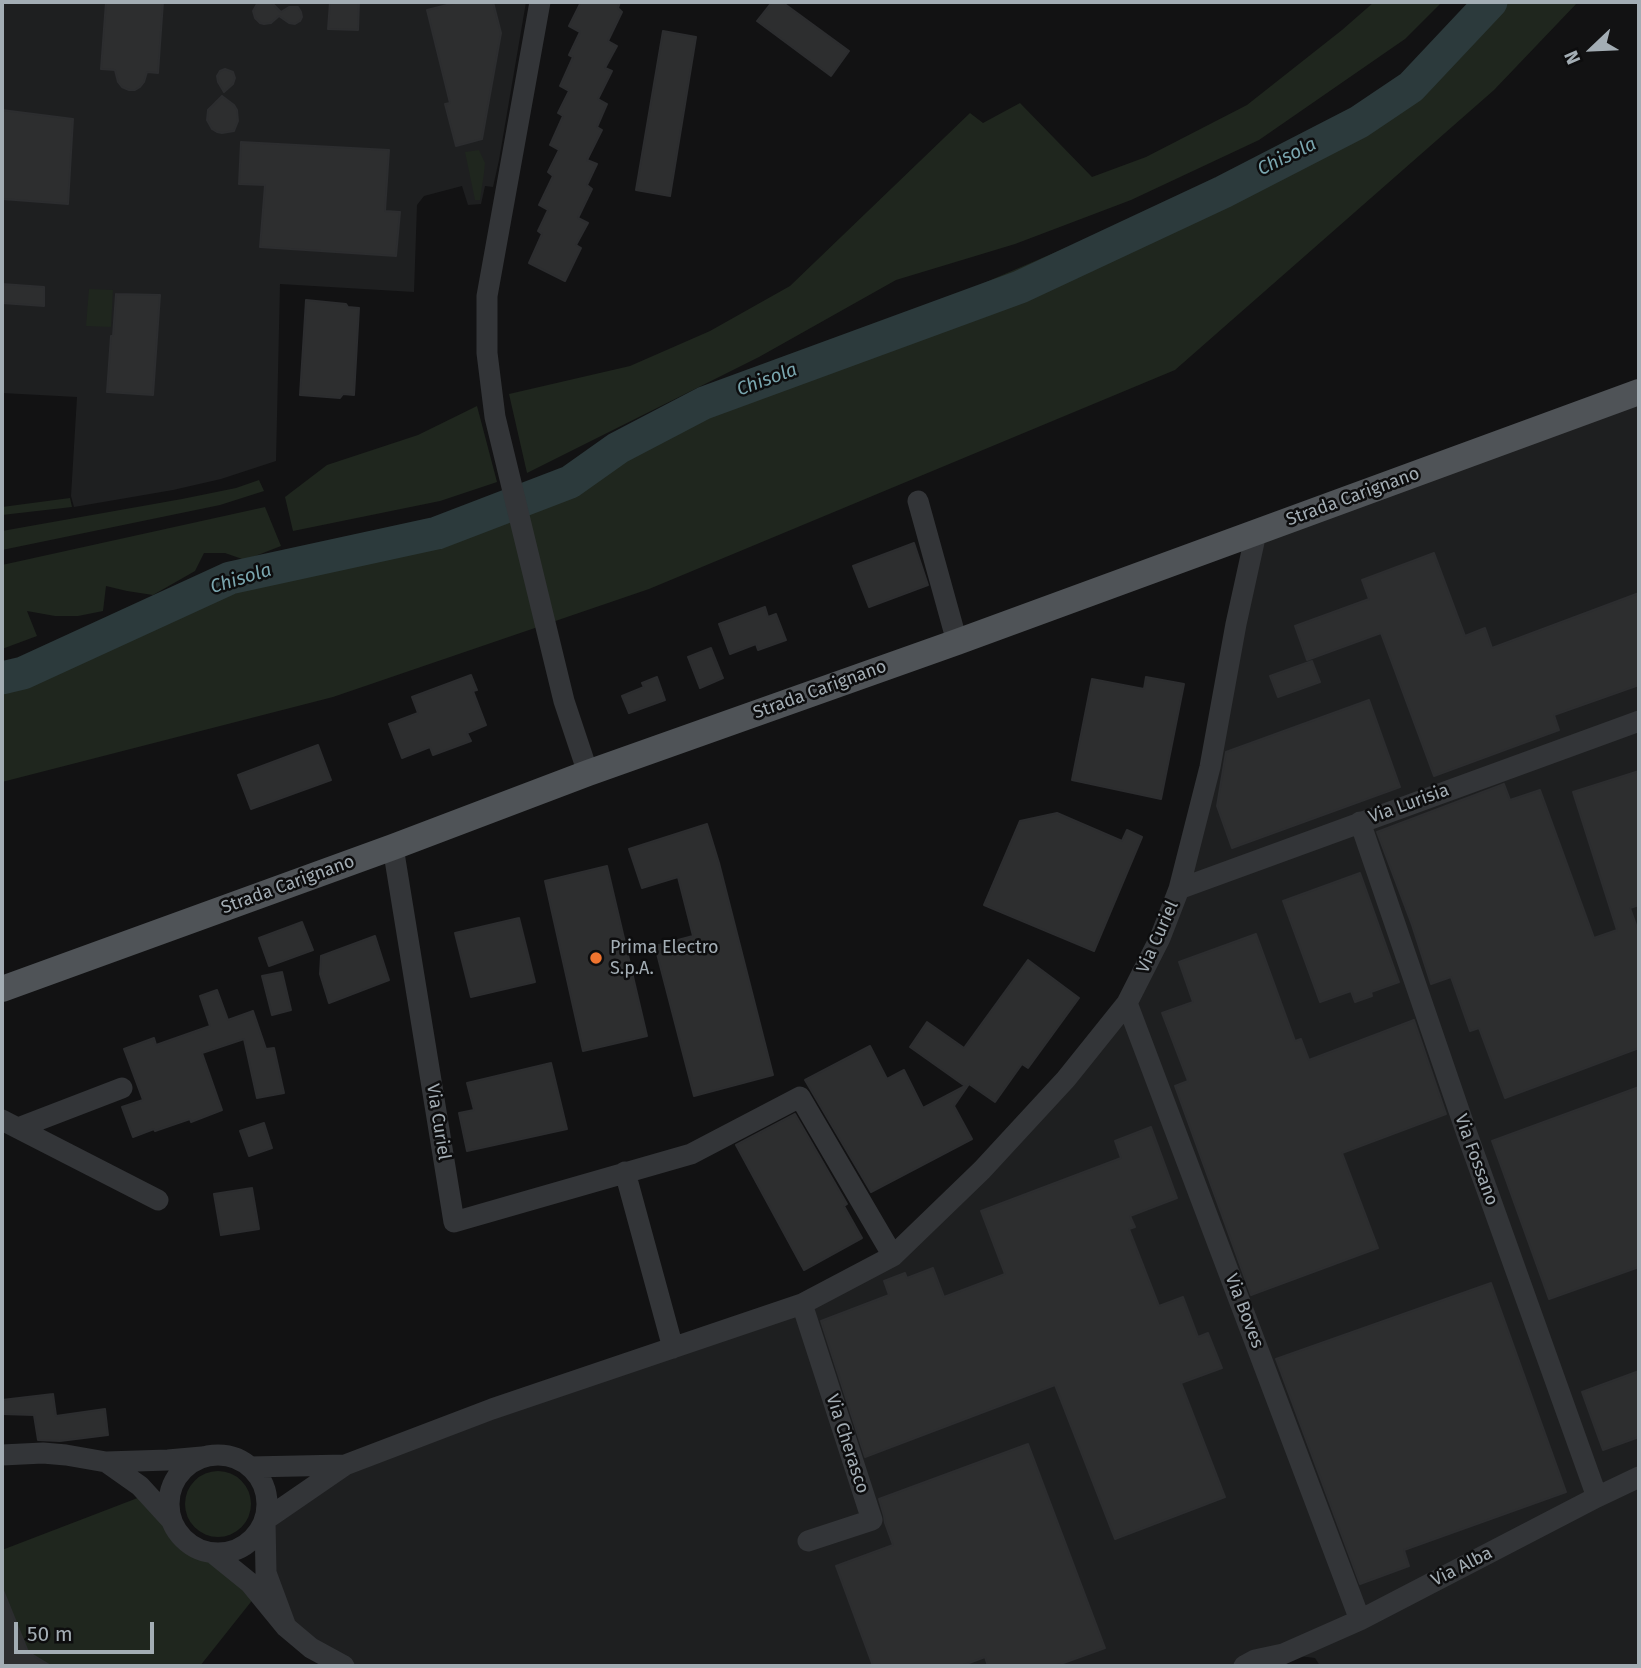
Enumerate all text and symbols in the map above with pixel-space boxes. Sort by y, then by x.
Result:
north arrow [1557,14,1627,84]
text: N [1559,47,1585,68]
water label: Chisola [1254,133,1320,181]
water label: Chisola [734,359,800,401]
street label: Strada Carignano [1283,463,1423,531]
water label: Chisola [208,559,274,599]
street label: Strada Carignano [750,656,890,724]
street label: Via Lurisia [1366,779,1452,829]
street label: Strada Carignano [218,851,358,919]
street label: Via Curiel [1132,897,1184,977]
place label: Prima Electro S.p.A. [610,937,719,979]
marker: Prima Electro S.p.A. [588,950,604,966]
street label: Via Curiel [421,1082,455,1162]
street label: Via Fossano [1449,1111,1503,1209]
street label: Via Boves [1220,1271,1268,1351]
street label: Via Cherasco [821,1392,873,1496]
street label: Via Alba [1428,1543,1496,1591]
scale bar [18,1608,158,1652]
text: 50 m [27,1621,73,1647]

